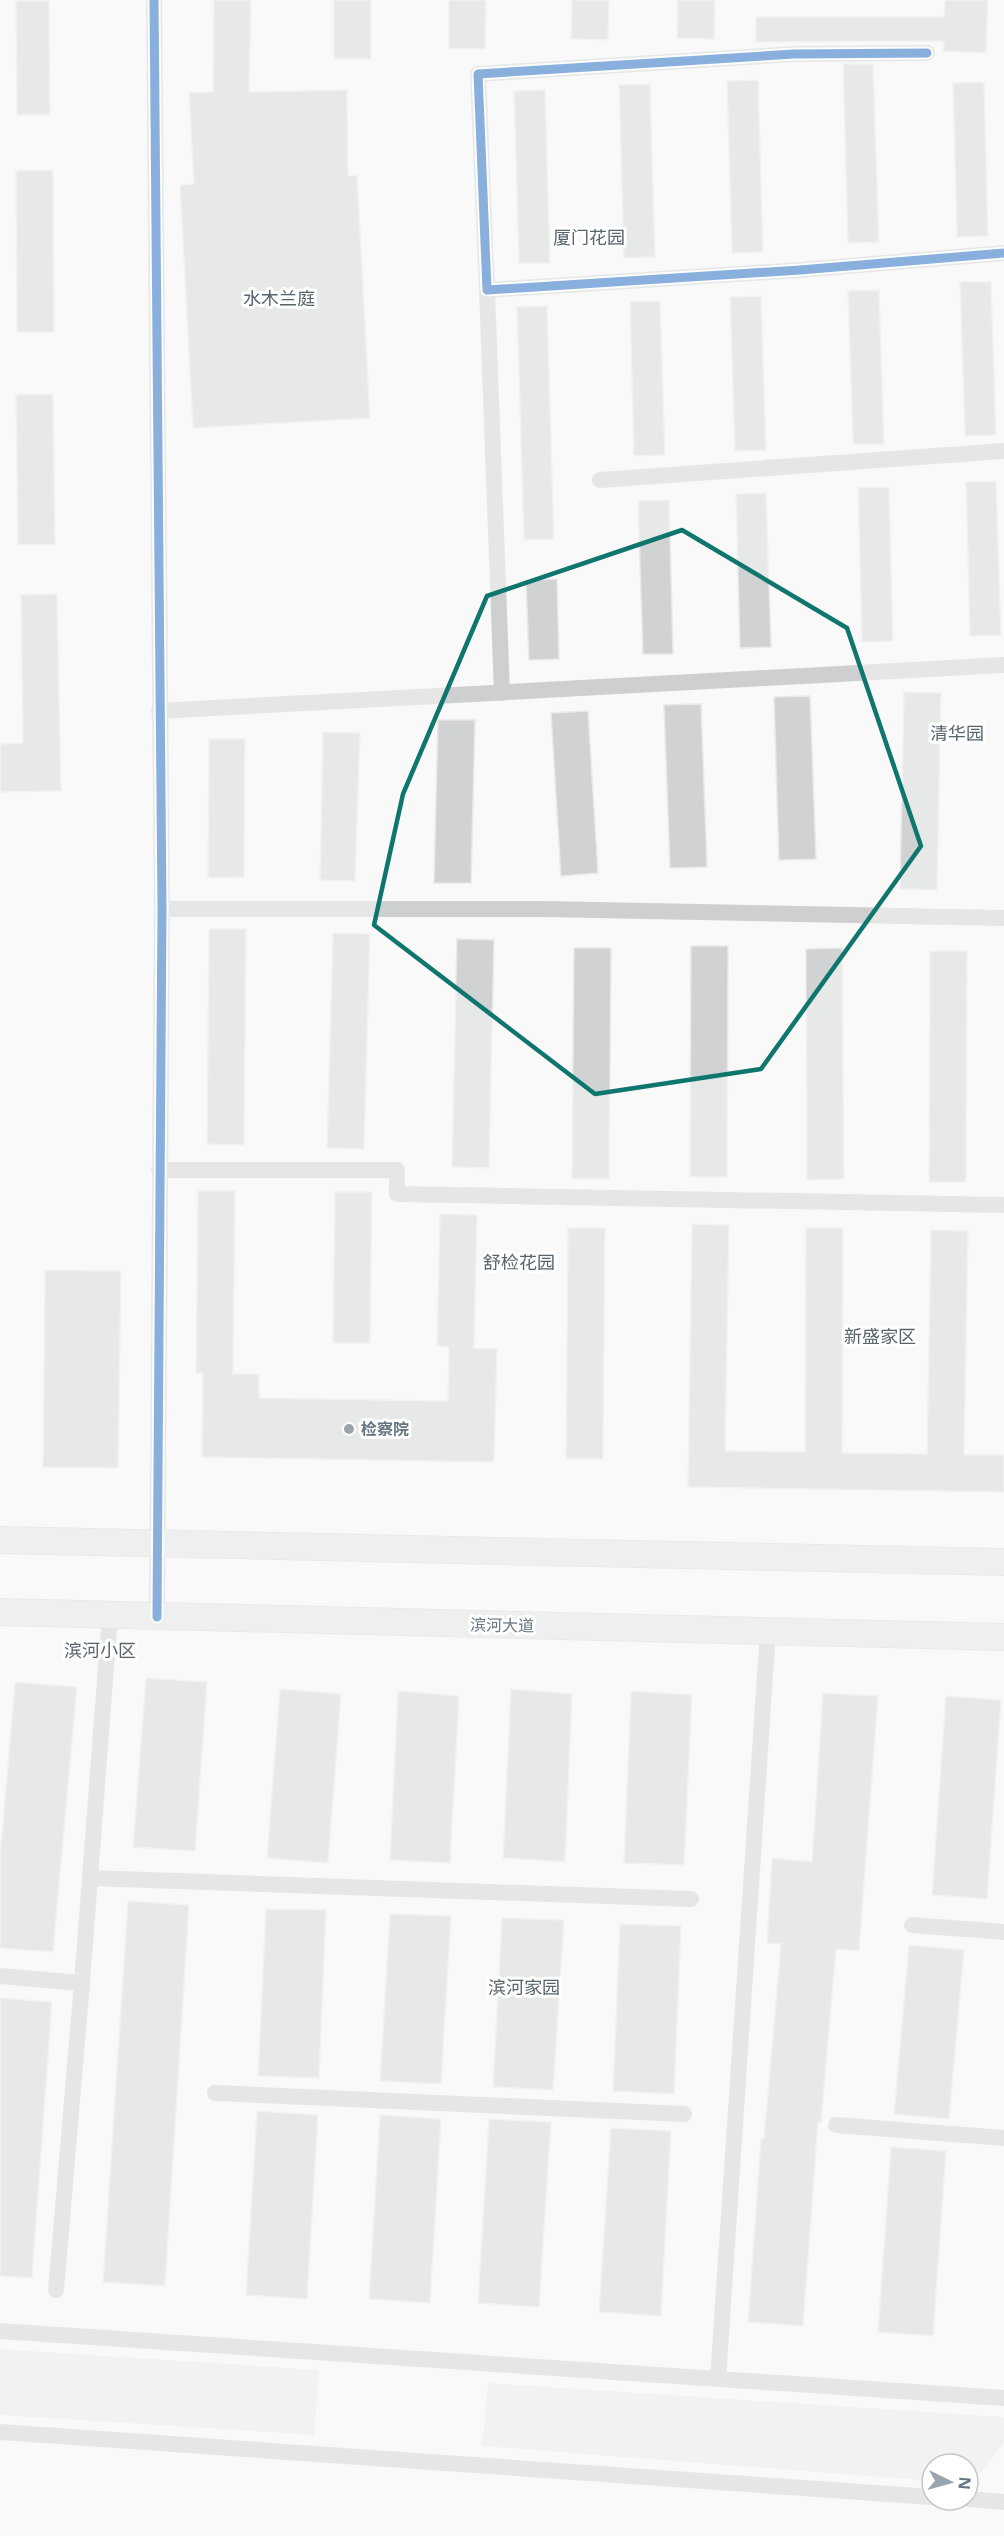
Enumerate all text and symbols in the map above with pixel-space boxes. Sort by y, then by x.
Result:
district label: 厦门花园 [553,225,625,249]
district label: 水木兰庭 [243,286,315,310]
district label: 清华园 [930,721,984,745]
district label: 舒检花园 [483,1250,555,1274]
district label: 新盛家区 [844,1324,916,1348]
place label: 检察院 [361,1418,409,1440]
marker: 检察院 [342,1422,356,1436]
street label: 滨河大道 [470,1613,534,1637]
district label: 滨河小区 [64,1638,136,1662]
district label: 滨河家园 [488,1975,560,1999]
north arrow [920,2452,980,2512]
text: N [953,2476,976,2491]

